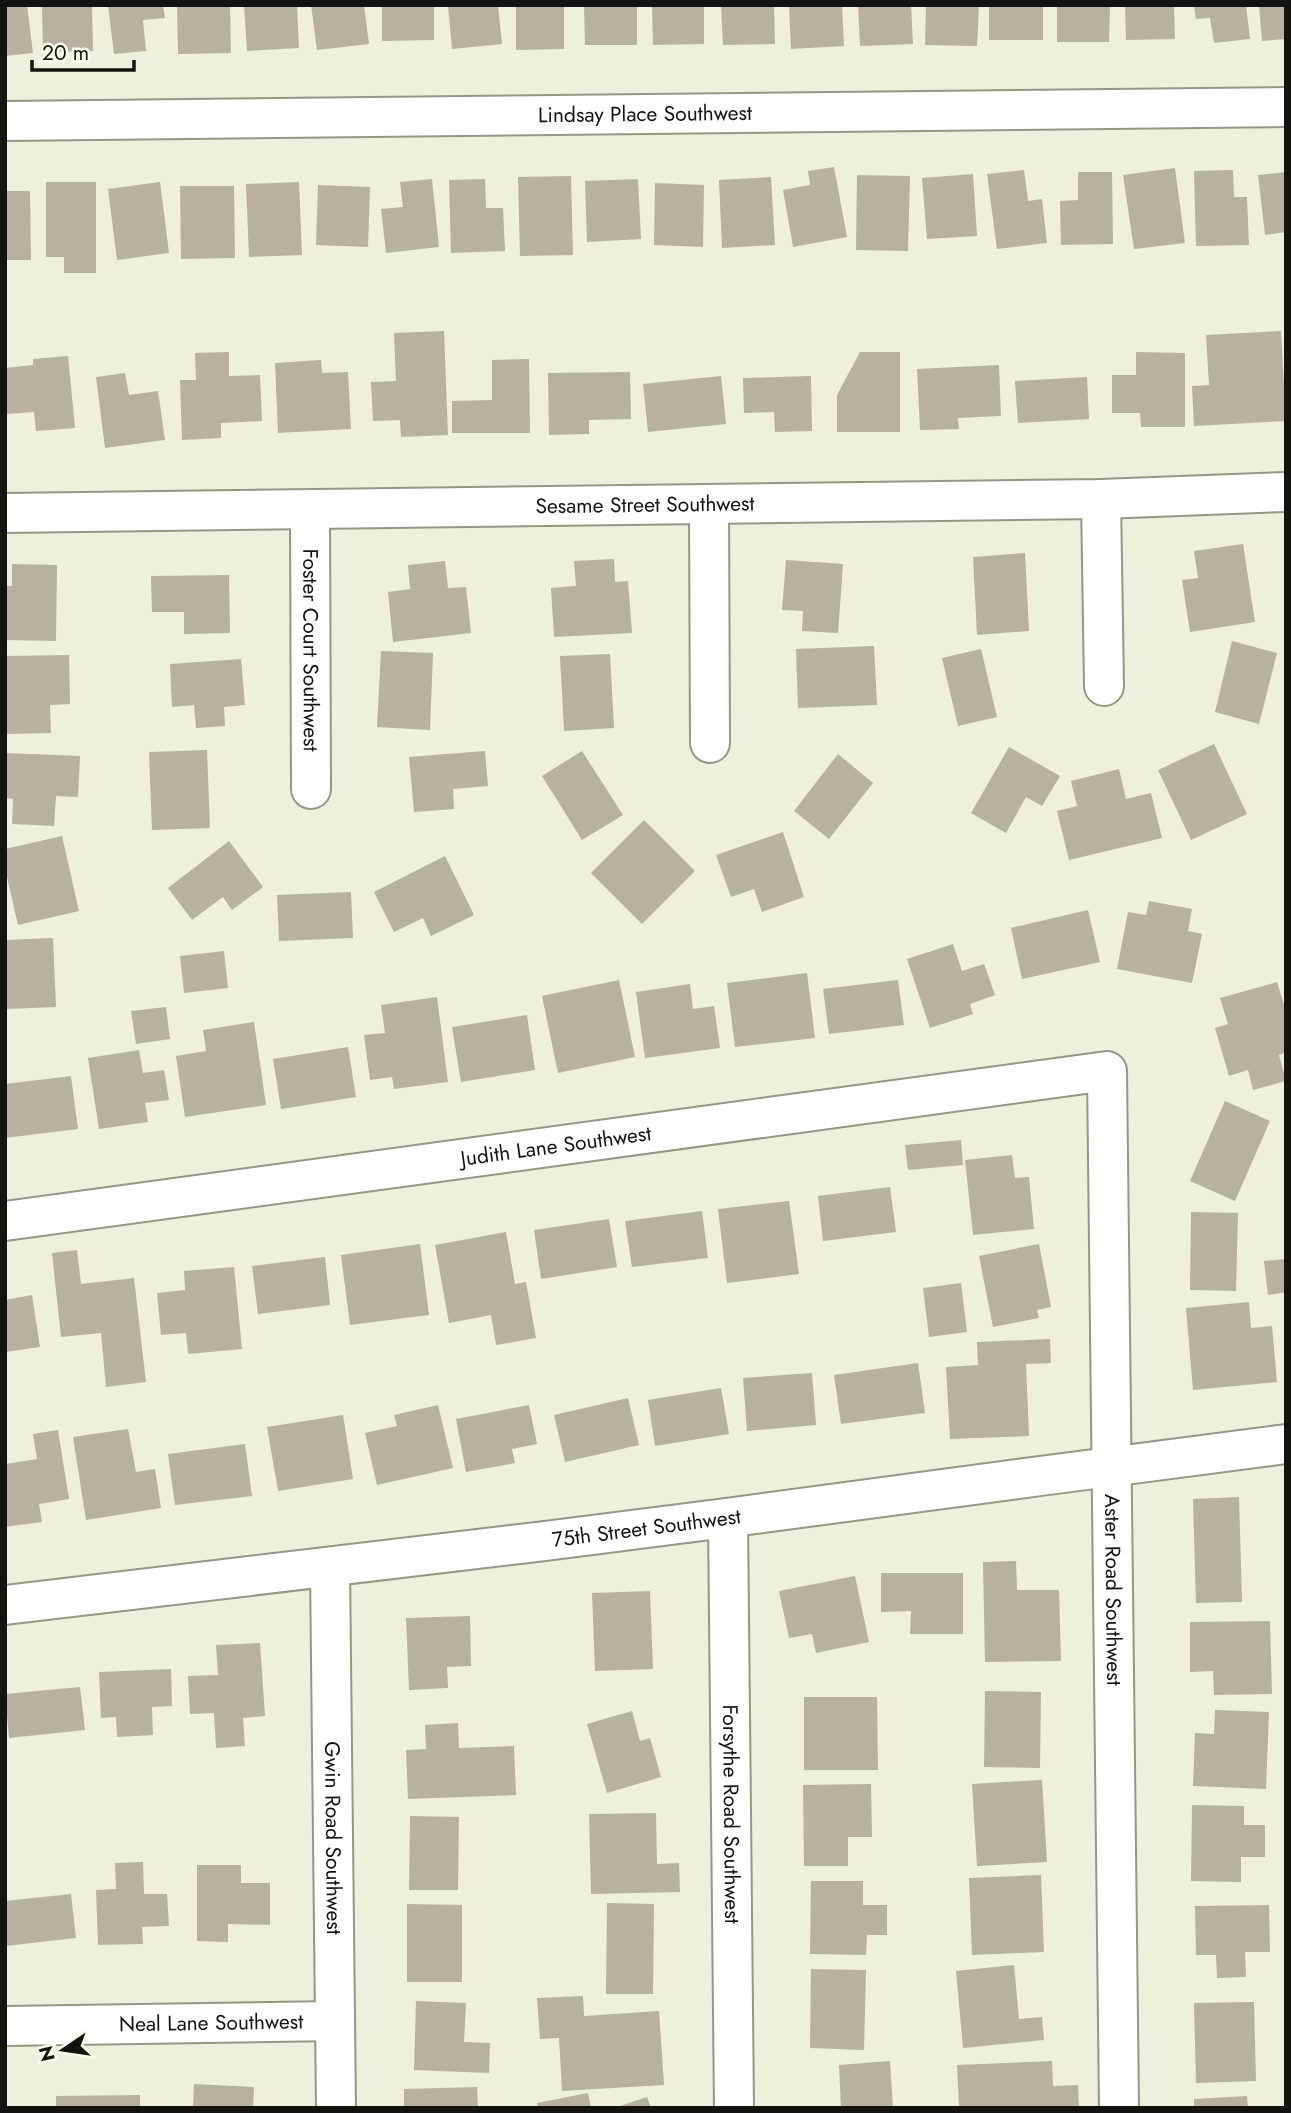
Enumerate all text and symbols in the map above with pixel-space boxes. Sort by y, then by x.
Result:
scale bar [32,28,133,72]
text: 20 m [42,38,89,68]
street label: Lindsay Place Southwest [538,98,752,130]
street label: Sesame Street Southwest [535,488,755,521]
street label: Foster Court Southwest [295,548,326,752]
street label: Judith Lane Southwest [456,1118,653,1174]
street label: Aster Road Southwest [1097,1494,1129,1686]
street label: 75th Street Southwest [550,1501,743,1555]
street label: Forsythe Road Southwest [715,1704,747,1924]
street label: Gwin Road Southwest [317,1741,349,1935]
street label: Neal Lane Southwest [119,2006,303,2039]
north arrow [28,2015,98,2085]
text: N [32,2043,62,2064]

